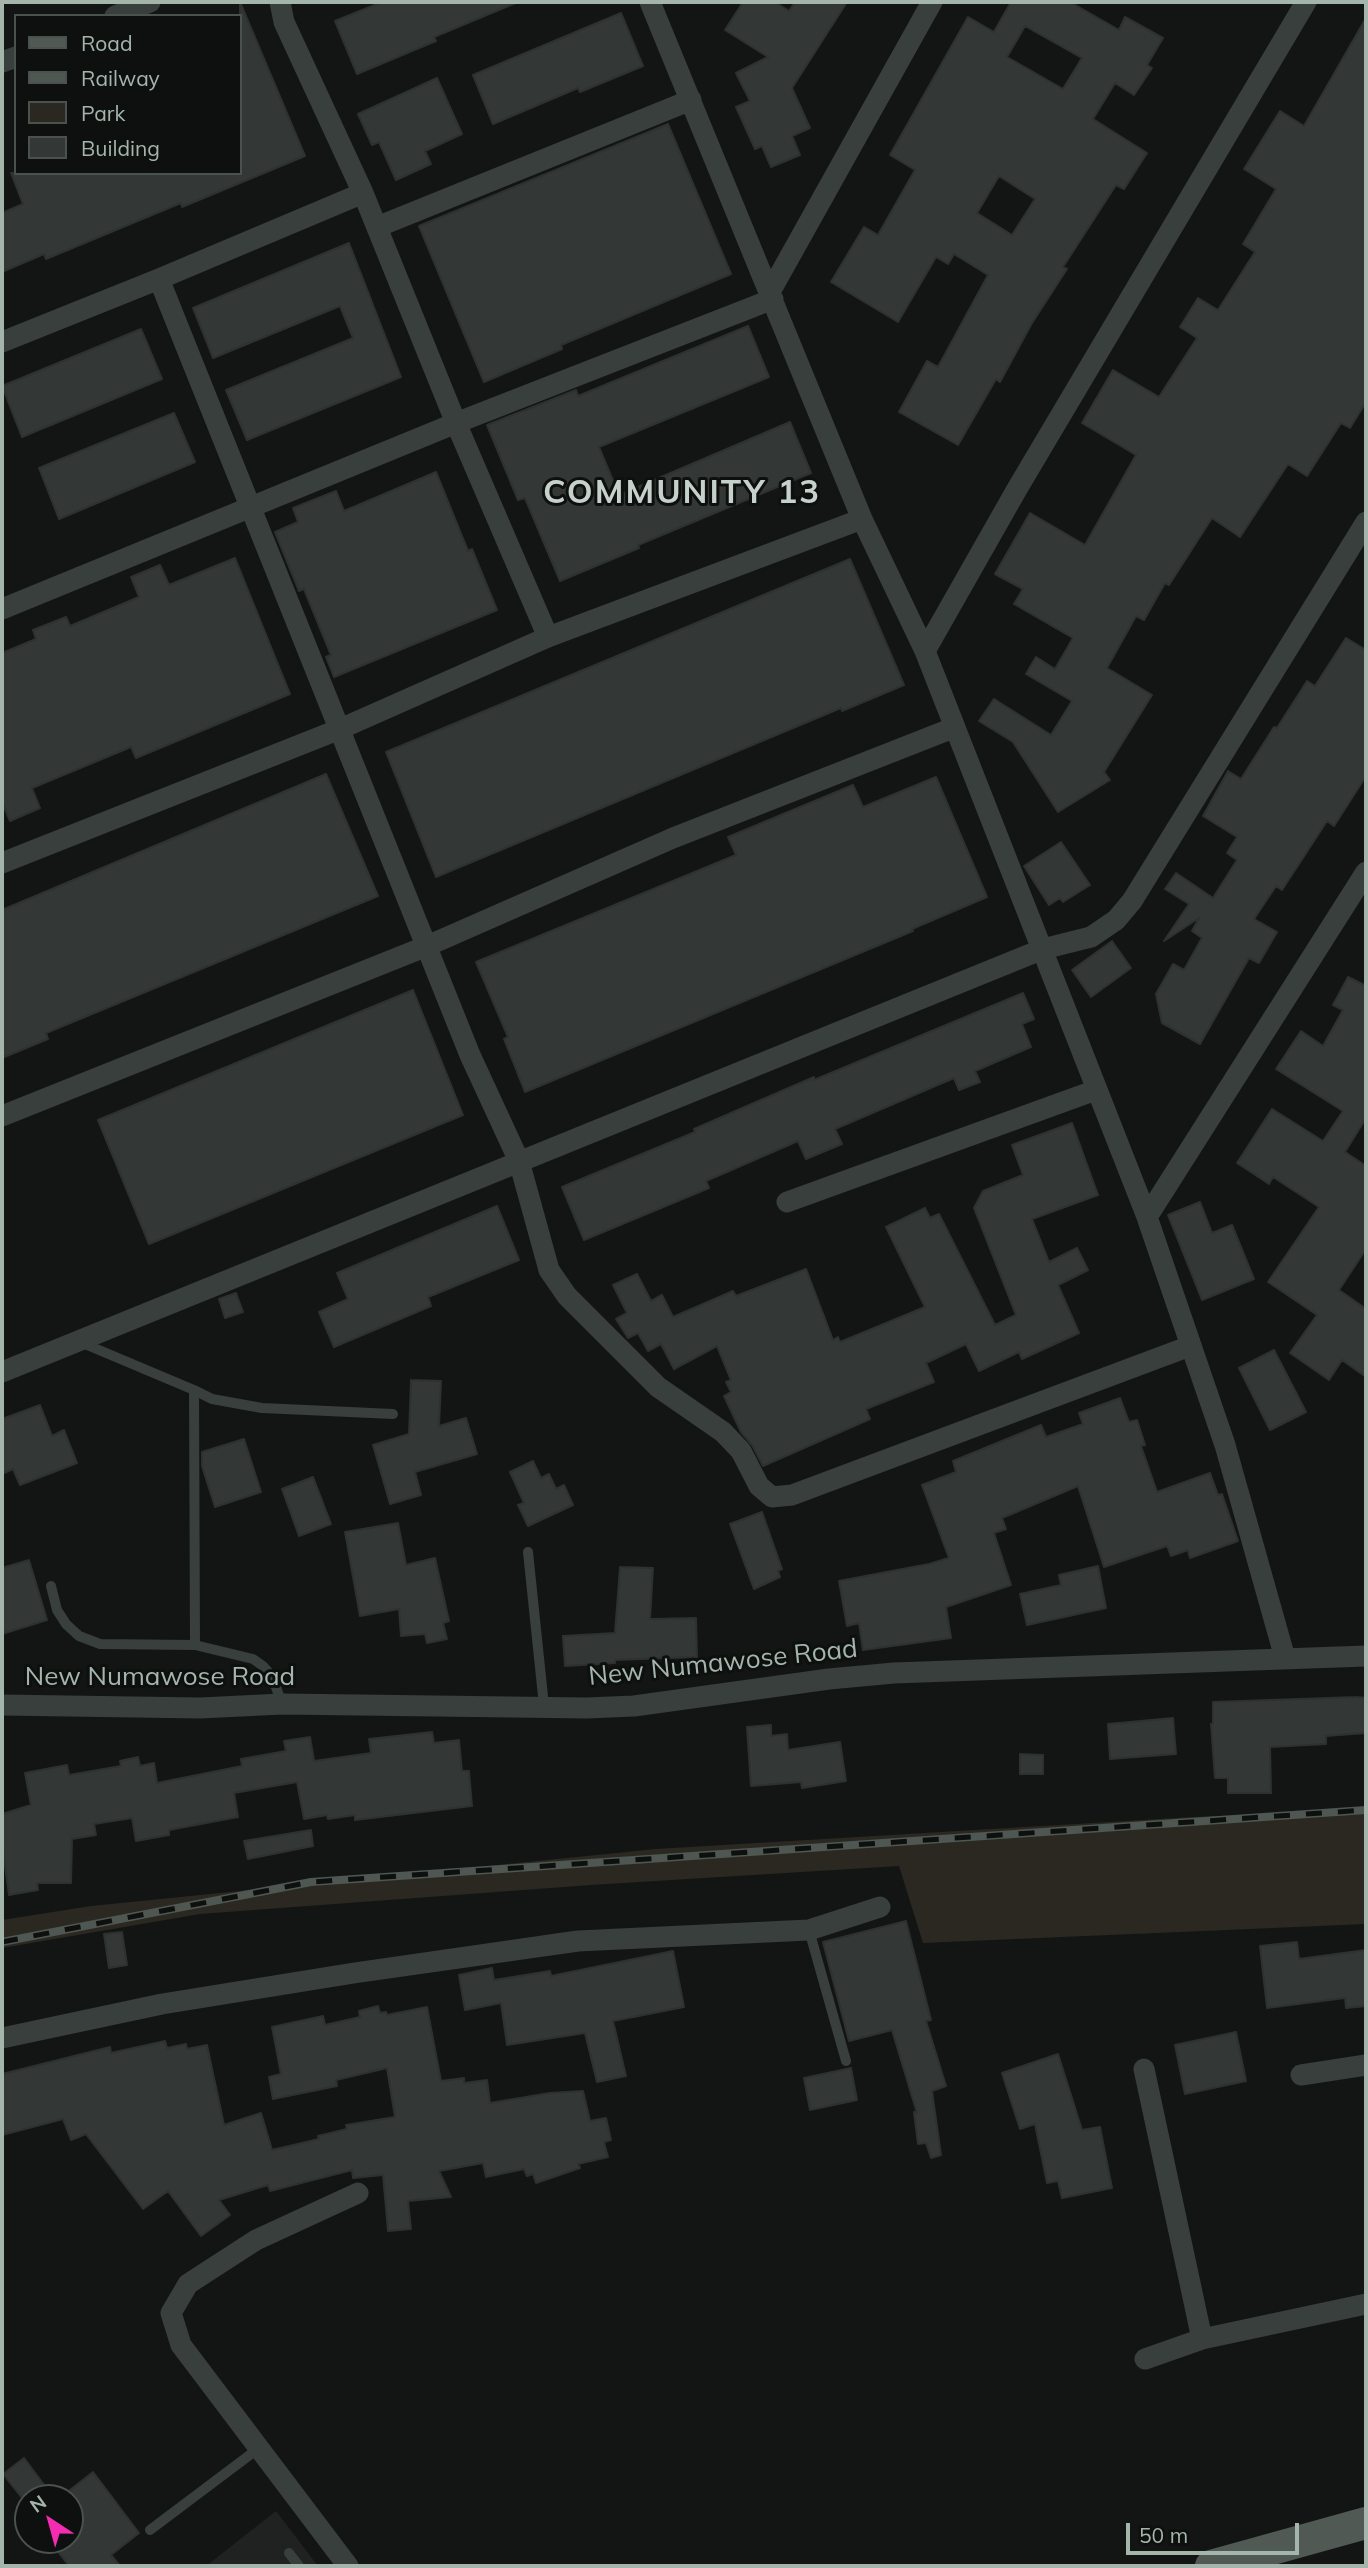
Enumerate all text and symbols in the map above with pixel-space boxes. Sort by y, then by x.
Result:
legend [14,14,242,175]
text: Road [81,30,132,56]
text: Railway [81,65,160,91]
text: Park [81,100,125,126]
text: Building [81,135,160,161]
district label: COMMUNITY 13 [544,473,820,513]
street label: New Numawose Road [587,1633,859,1693]
street label: New Numawose Road [25,1661,295,1693]
north arrow [14,2484,84,2554]
text: N [25,2490,51,2518]
scale bar [1130,2508,1303,2552]
text: 50 m [1139,2522,1188,2548]

